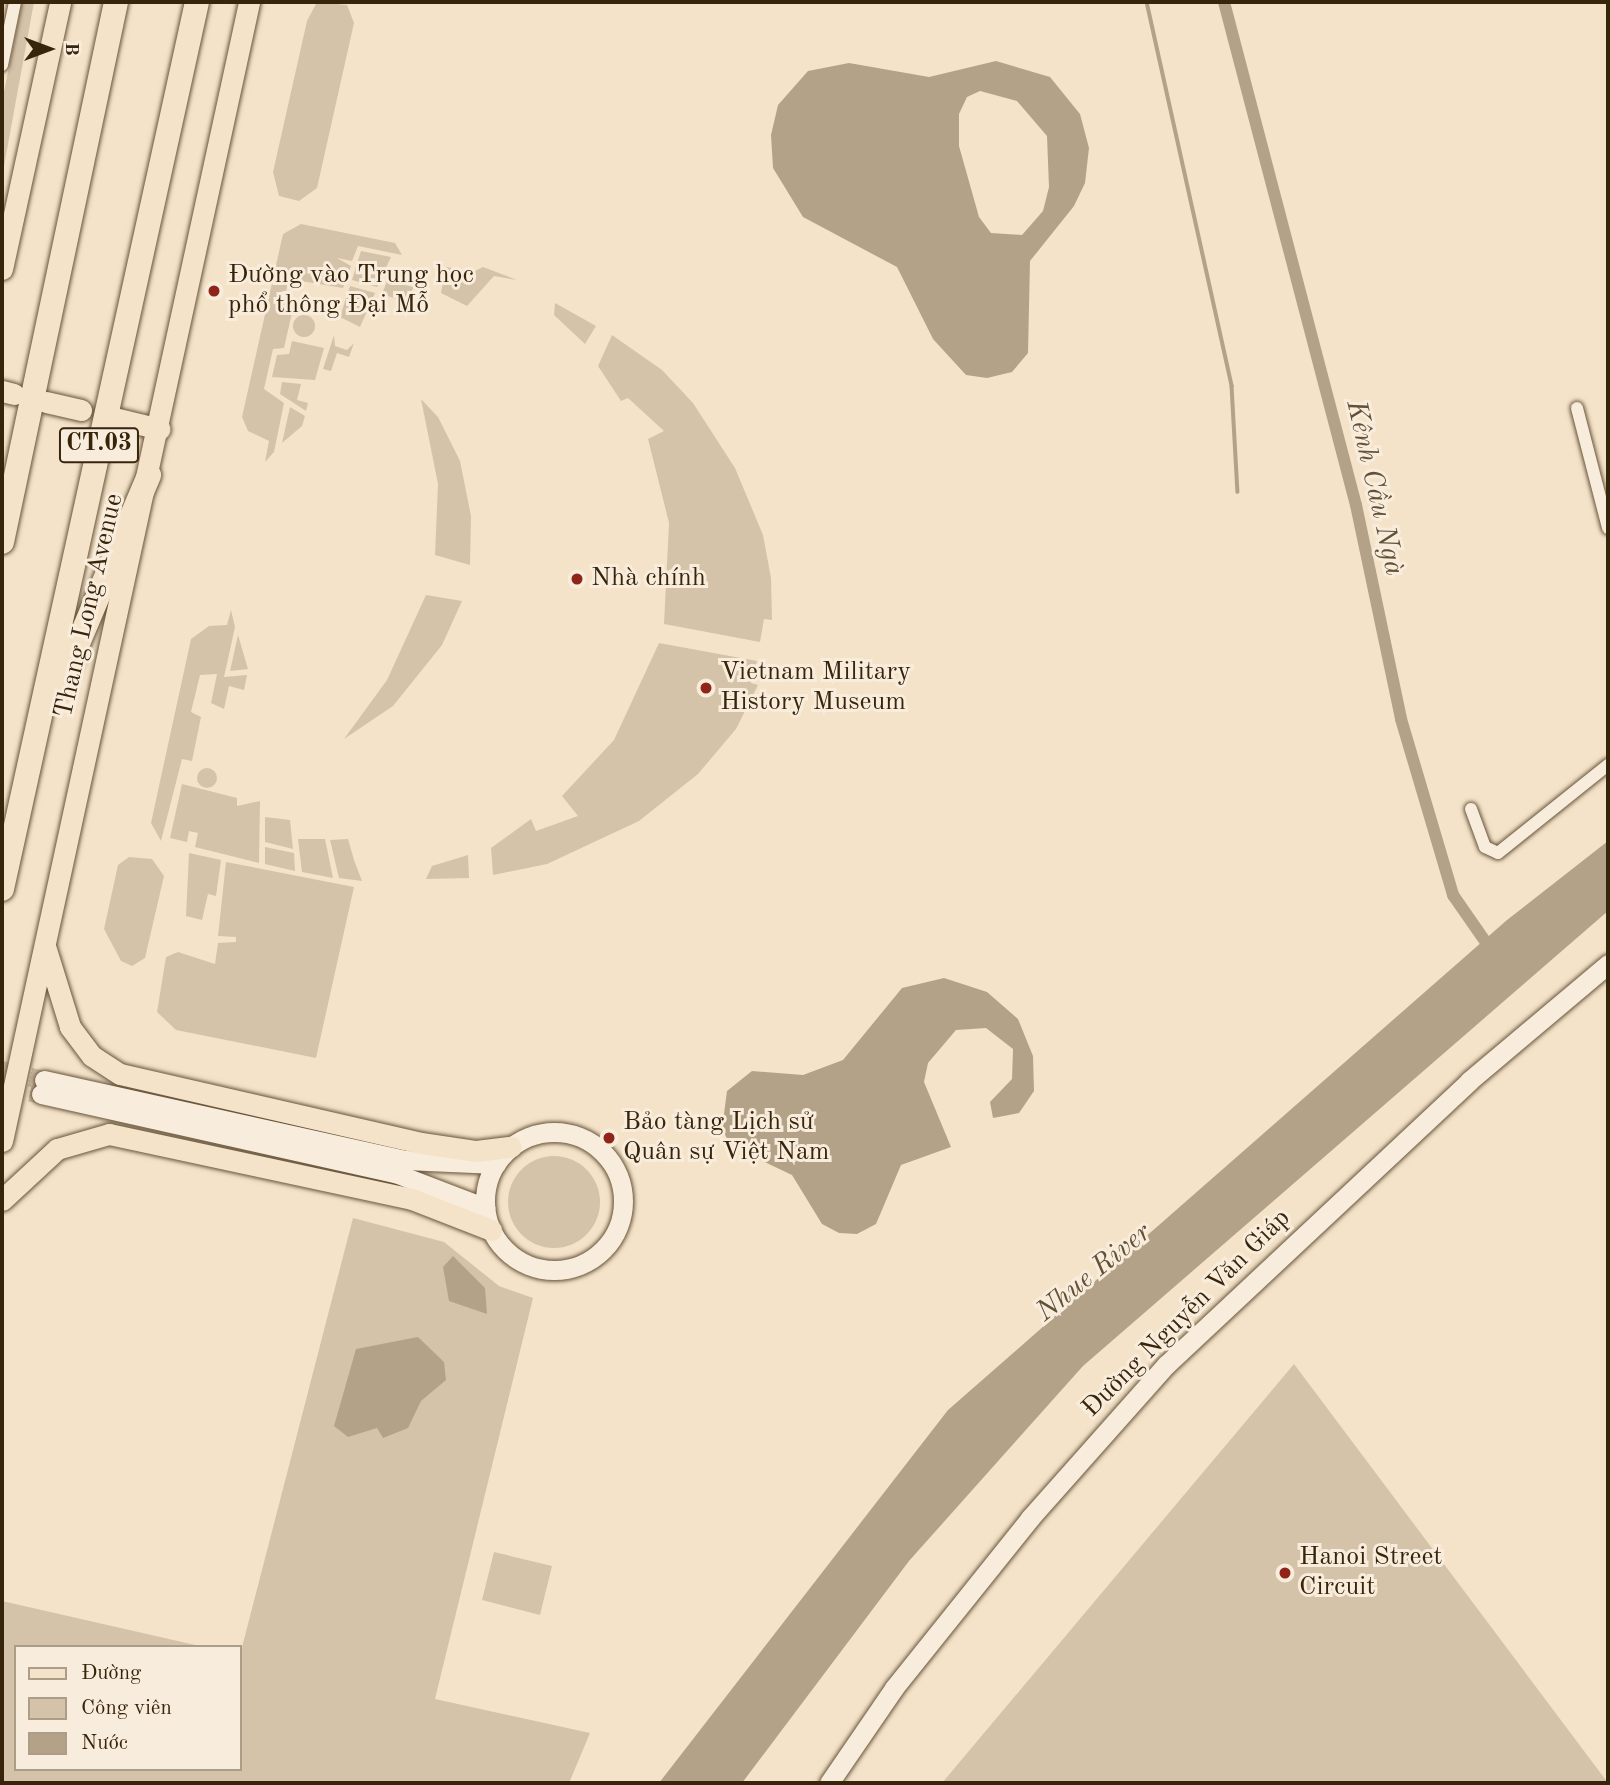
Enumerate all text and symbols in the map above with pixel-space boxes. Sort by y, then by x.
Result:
north arrow [14,14,84,84]
text: B [61,42,80,56]
place label: Đường vào Trung học phổ thông Đại Mỗ [228,260,474,322]
marker: Đường vào Trung học phổ thông Đại Mỗ [206,283,222,299]
water label: Kênh Cầu Ngà [1337,397,1411,579]
road number: CT.03 [59,424,139,466]
street label: Thang Long Avenue [49,491,131,721]
place label: Nhà chính [591,563,706,595]
marker: Nhà chính [569,571,585,587]
place label: Vietnam Military History Museum [720,657,911,718]
marker: Vietnam Military History Museum [698,680,714,696]
place label: Bảo tàng Lịch sử Quân sự Việt Nam [623,1107,829,1168]
marker: Bảo tàng Lịch sử Quân sự Việt Nam [601,1130,617,1146]
street label: Đường Nguyễn Văn Giáp [1076,1203,1298,1425]
water label: Nhue River [1030,1217,1158,1329]
place label: Hanoi Street Circuit [1299,1542,1442,1604]
marker: Hanoi Street Circuit [1277,1565,1293,1581]
legend [14,1645,242,1771]
text: Đường [81,1663,141,1684]
text: Công viên [81,1698,172,1719]
text: Nước [81,1733,128,1754]

